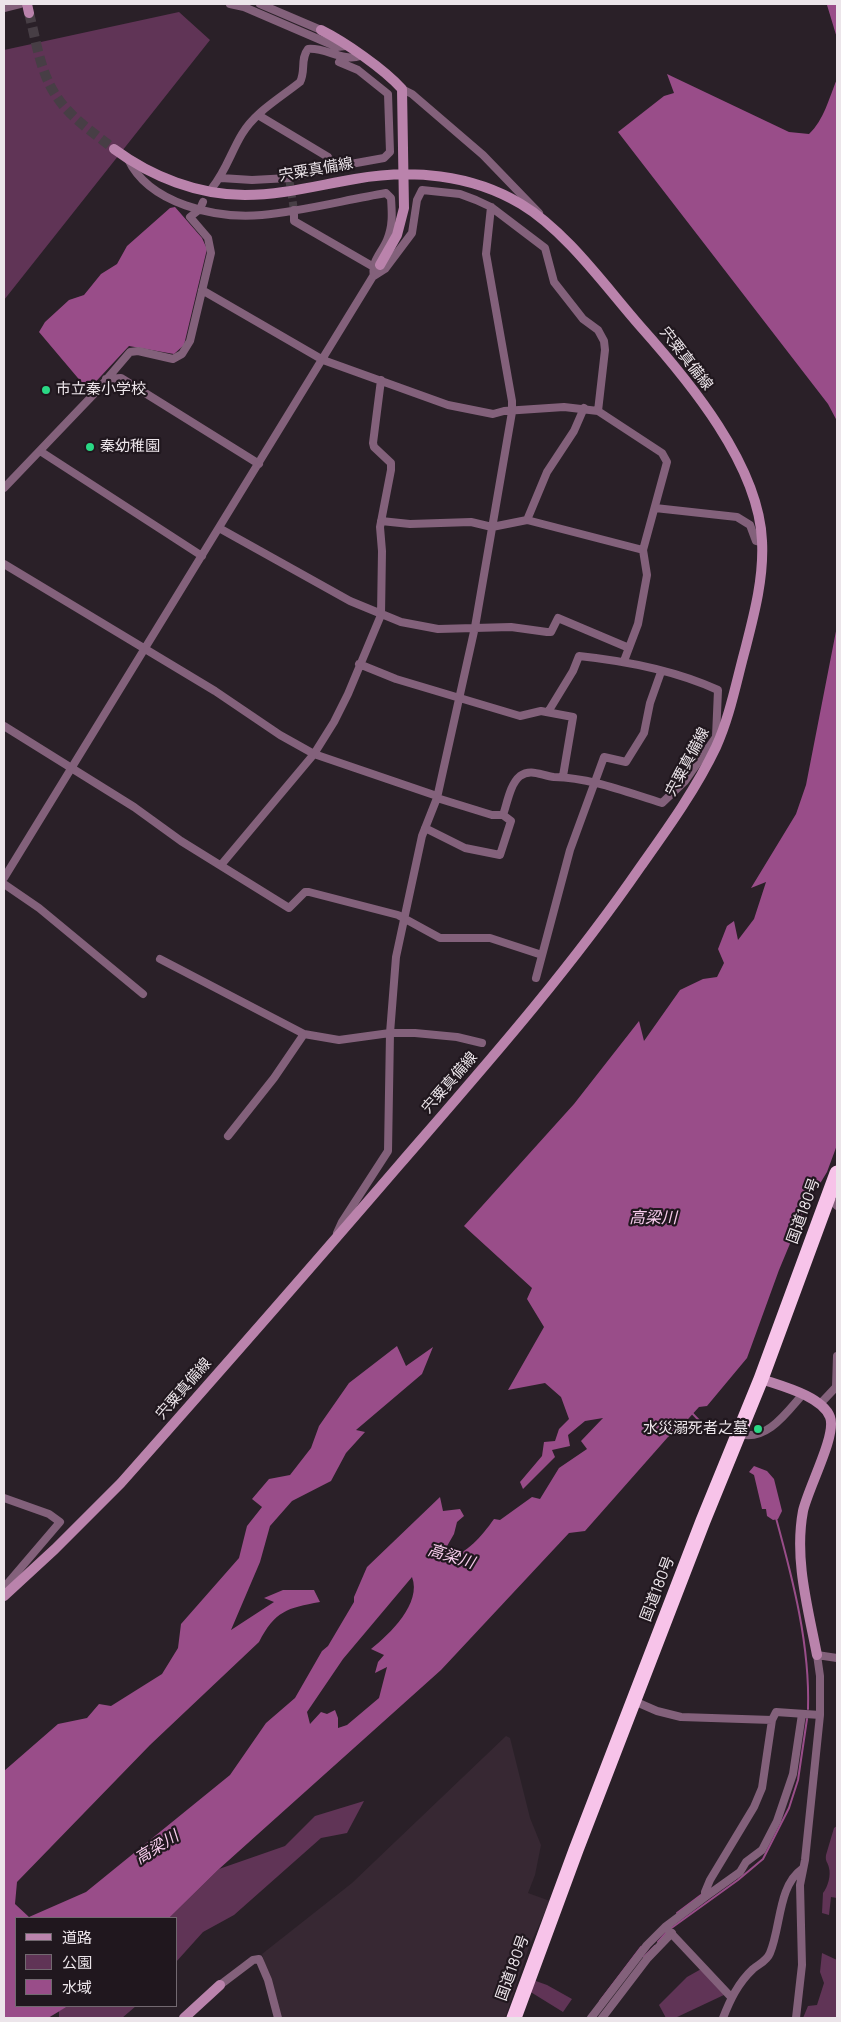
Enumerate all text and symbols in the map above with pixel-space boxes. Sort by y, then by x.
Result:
street label: 宍粟真備線 [278,155,354,185]
street label: 宍粟真備線 [656,324,716,394]
place label: 市立秦小学校 [56,381,146,399]
marker: 市立秦小学校 [40,384,52,396]
place label: 秦幼稚園 [100,438,160,456]
marker: 秦幼稚園 [84,441,96,453]
street label: 宍粟真備線 [662,725,714,799]
street label: 宍粟真備線 [419,1049,481,1117]
street label: 国道180号 [784,1176,824,1246]
water label: 高梁川 [629,1209,677,1229]
street label: 宍粟真備線 [153,1355,215,1423]
place label: 水災溺死者之墓 [643,1420,748,1438]
marker: 水災溺死者之墓 [752,1423,764,1435]
water label: 高梁川 [425,1541,477,1573]
street label: 国道180号 [637,1554,679,1624]
water label: 高梁川 [132,1827,182,1869]
legend [15,1917,178,2007]
text: 道路 [62,1927,92,1948]
street label: 国道180号 [493,1933,533,2003]
text: 公園 [62,1952,92,1973]
text: 水域 [62,1977,92,1998]

